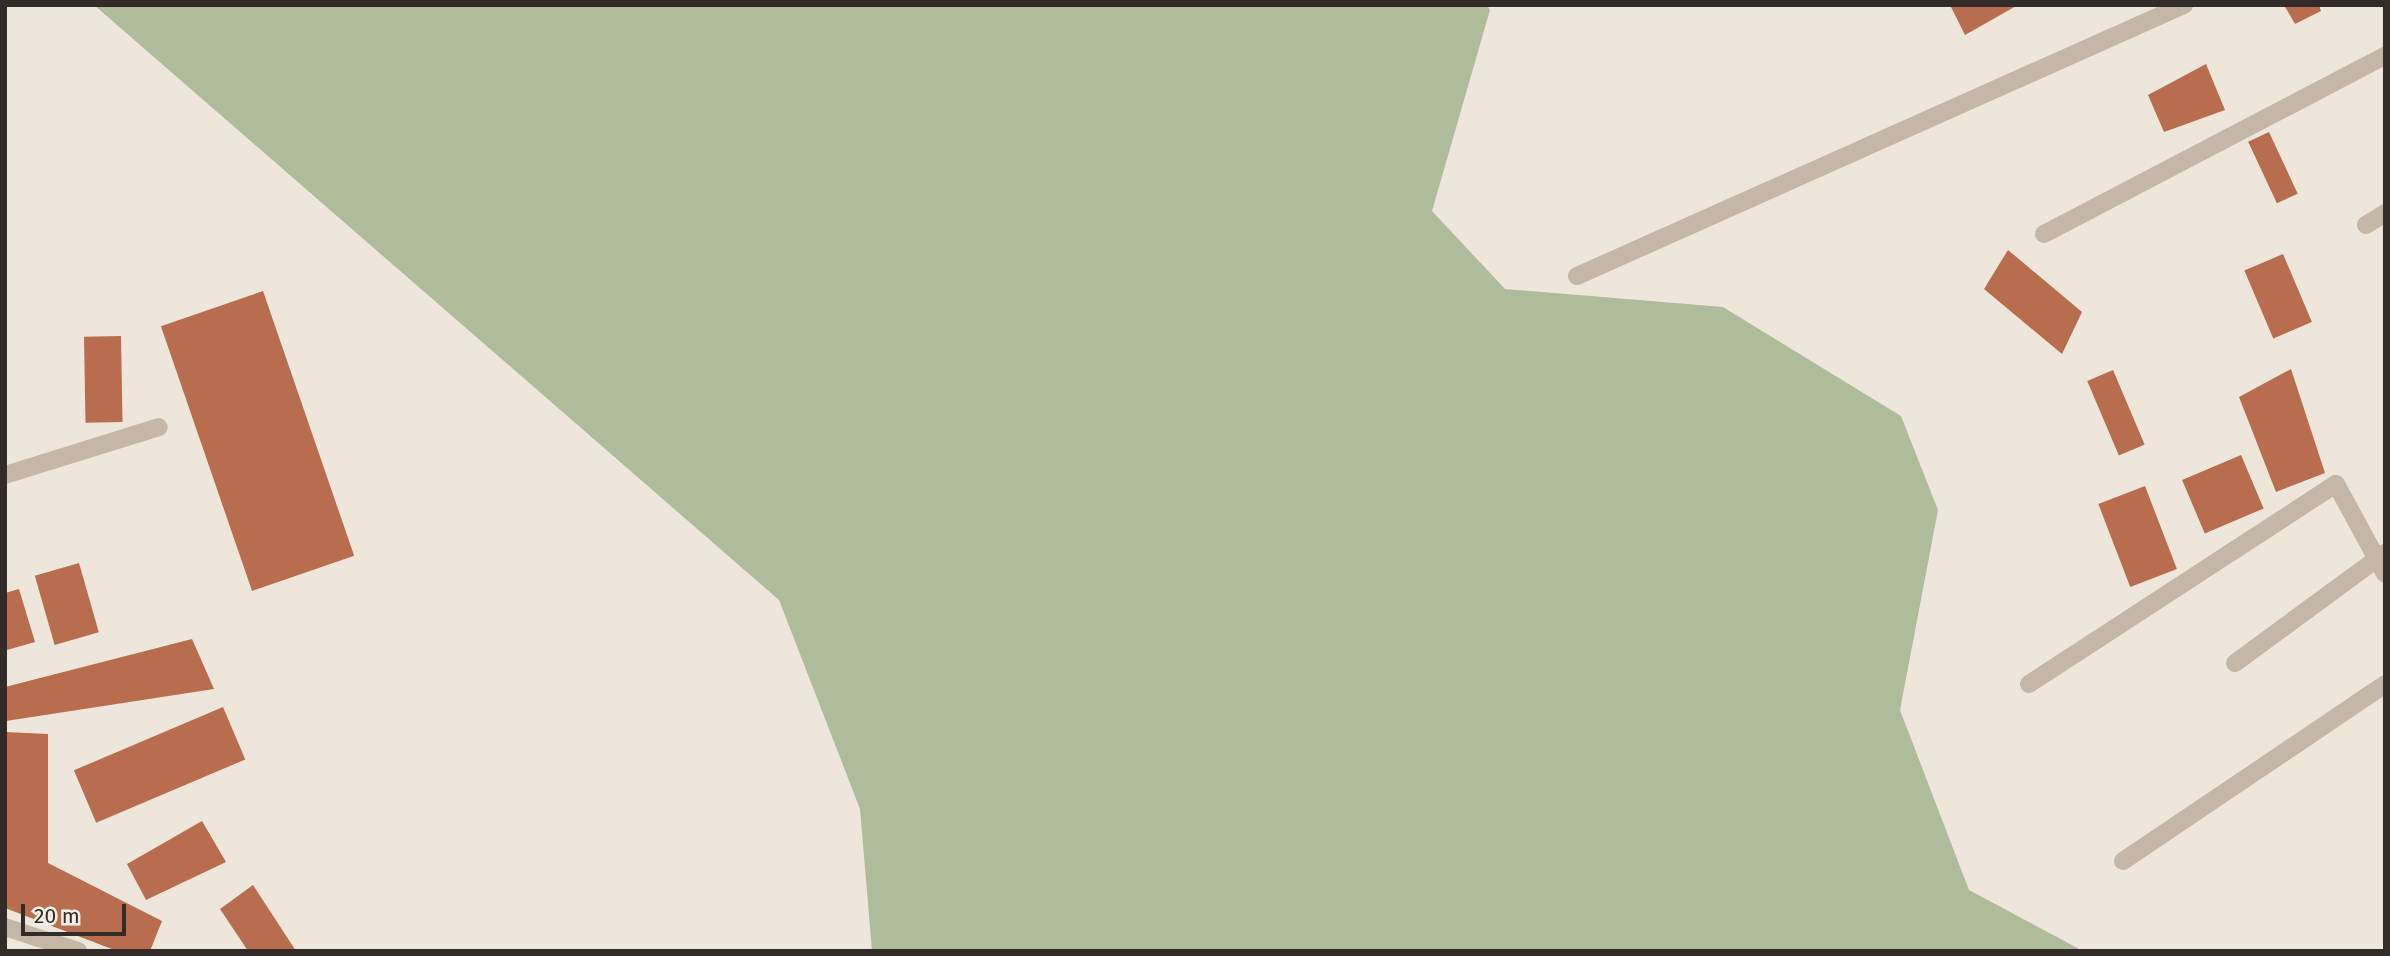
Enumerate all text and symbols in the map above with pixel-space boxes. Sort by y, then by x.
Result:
scale bar [24,890,130,934]
text: 20 m [34,903,80,929]

